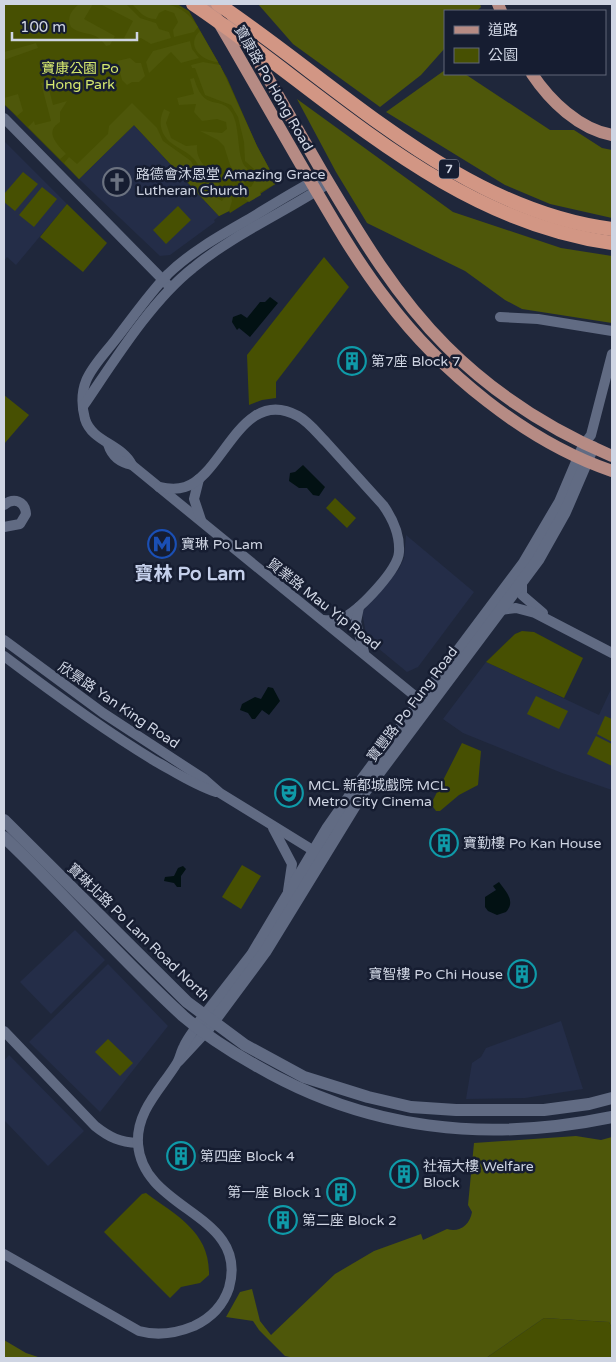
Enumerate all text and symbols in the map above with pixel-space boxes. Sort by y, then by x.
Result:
scale bar [12,10,138,42]
legend [444,10,606,75]
text: 100 m [20,18,66,36]
text: 道路 [488,21,518,39]
street label: 寶康路 Po Hong Road [231,22,316,154]
text: 公園 [488,46,518,64]
park label: 寶康公園 Po Hong Park [41,60,119,93]
road number: 7 [439,160,459,178]
place label: 路德會沐恩堂 Amazing Grace Lutheran Church [136,166,325,199]
church icon: 路德會沐恩堂 Amazing Grace Lutheran Church [102,167,132,197]
building icon: 第7座 Block 7 [337,346,367,376]
place label: 第7座 Block 7 [371,353,461,370]
metro station icon: 寶琳 Po Lam [147,529,177,559]
place label: 寶琳 Po Lam [181,536,263,553]
street label: 貿業路 Mau Yip Road [264,555,384,654]
district label: 寶林 Po Lam [135,563,246,585]
street label: 寶豐路 Po Fung Road [364,643,461,765]
street label: 欣景路 Yan King Road [55,659,183,752]
place label: MCL 新都城戲院 MCL Metro City Cinema [308,777,448,810]
theatre icon: MCL 新都城戲院 MCL Metro City Cinema [274,778,304,808]
building icon: 寶勤樓 Po Kan House [429,828,459,858]
place label: 寶勤樓 Po Kan House [463,835,602,852]
street label: 寶琳北路 Po Lam Road North [64,860,213,1005]
building icon: 寶智樓 Po Chi House [507,959,537,989]
place label: 寶智樓 Po Chi House [369,966,503,983]
building icon: 第四座 Block 4 [166,1141,196,1171]
place label: 第四座 Block 4 [200,1148,295,1165]
place label: 社福大樓 Welfare Block [423,1158,534,1191]
building icon: 社福大樓 Welfare Block [389,1159,419,1189]
building icon: 第一座 Block 1 [326,1177,356,1207]
place label: 第一座 Block 1 [227,1184,322,1201]
building icon: 第二座 Block 2 [268,1205,298,1235]
place label: 第二座 Block 2 [302,1212,397,1229]

